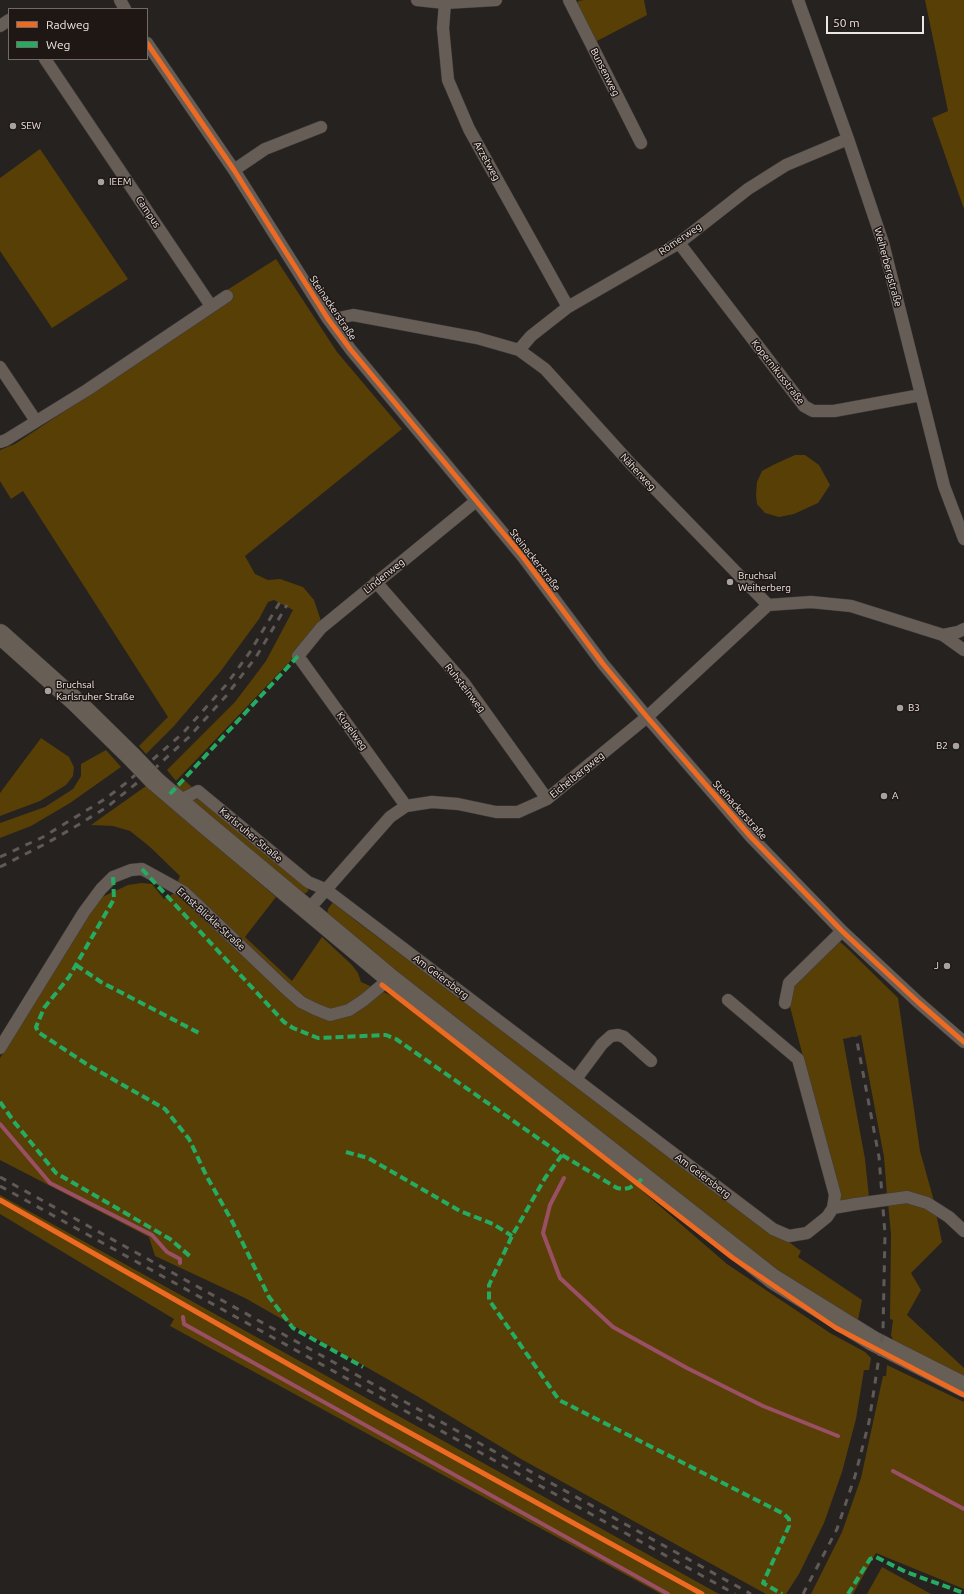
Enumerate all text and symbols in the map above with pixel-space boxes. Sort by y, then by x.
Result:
legend [8,8,148,60]
scale bar [828,8,926,34]
text: 50 m [833,16,860,29]
text: Radweg [46,18,89,31]
text: Weg [46,38,70,51]
street label: Bunsenweg [588,46,622,98]
place label: SEW [21,120,41,132]
marker: SEW [8,121,18,131]
street label: Arzetweg [471,139,503,183]
place label: IEEM [109,176,131,188]
marker: IEEM [96,177,106,187]
street label: Campus [133,194,163,230]
street label: Römerweg [656,220,704,258]
street label: Weiherbergstraße [872,226,904,308]
street label: Steinackerstraße [307,273,359,343]
street label: Kopernikusstraße [749,337,807,407]
street label: Näherweg [618,451,658,493]
street label: Steinackerstraße [507,527,563,593]
street label: Lindenweg [361,556,407,596]
place label: Bruchsal Weiherberg [738,570,791,594]
marker: Bruchsal Weiherberg [725,577,735,587]
street label: Ruhsteinweg [442,661,488,715]
place label: Bruchsal Karlsruher Straße [56,679,134,702]
marker: Bruchsal Karlsruher Straße [43,686,53,696]
place label: B3 [908,702,920,714]
marker: B3 [895,703,905,713]
street label: Kugelweg [334,709,370,753]
place label: B2 [936,740,948,752]
marker: B2 [951,741,961,751]
street label: Eichelbergweg [547,749,607,801]
street label: Steinackerstraße [710,778,770,842]
place label: A [892,790,898,802]
marker: A [879,791,889,801]
street label: Karlsruher Straße [217,805,285,865]
street label: Ernst-Blickle-Straße [174,885,248,953]
street label: Am Geiersberg [411,952,471,1002]
place label: J [934,960,939,972]
marker: J [942,961,952,971]
street label: Am Geiersberg [673,1151,733,1201]

